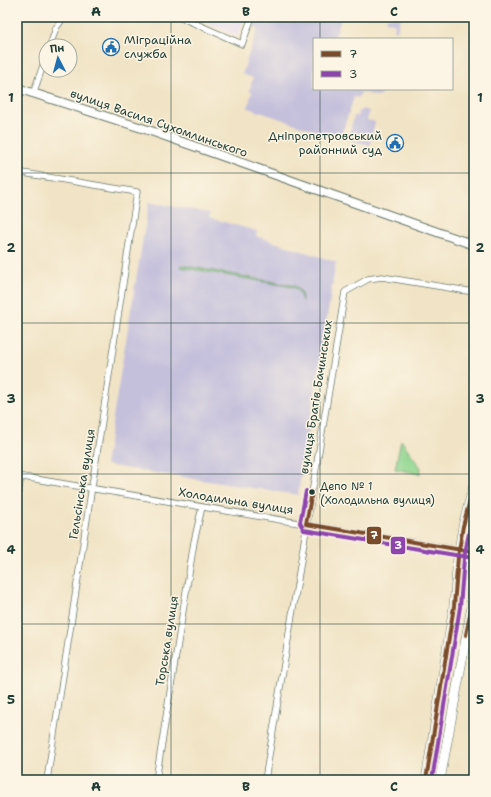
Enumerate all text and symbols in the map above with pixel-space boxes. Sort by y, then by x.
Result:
text: A [91,3,101,20]
text: B [242,3,250,20]
text: C [390,3,398,20]
place label: Міграційна служба [124,32,192,62]
public building icon: Міграційна служба [101,37,121,57]
north arrow [38,38,78,78]
legend [313,38,453,90]
text: Пн [49,40,65,57]
text: 7 [349,46,357,62]
text: 3 [349,66,357,82]
street label: вулиця Василя Сухомлинського [68,85,250,161]
text: 1 [8,89,14,106]
text: 1 [477,89,483,106]
place label: Дніпропетровський районний суд [268,128,382,158]
public building icon: Дніпропетровський районний суд [385,133,405,153]
text: 2 [6,239,16,256]
text: 2 [475,239,485,256]
street label: вулиця Братів Бачинських [296,319,336,475]
text: 3 [6,390,16,407]
text: 3 [475,390,485,407]
street label: Гельсінська вулиця [65,428,99,540]
place label: Депо № 1 (Холодильна вулиця) [320,479,435,508]
street label: Холодильна вулиця [177,484,295,518]
marker: Депо № 1 (Холодильна вулиця) [307,487,317,497]
line badge: 7 [366,526,382,545]
text: 7 [370,528,378,543]
line badge: 3 [390,536,406,555]
text: 3 [394,538,402,553]
text: 4 [6,541,16,558]
text: 4 [475,541,485,558]
street label: Торська вулиця [152,595,182,687]
text: 5 [7,691,15,708]
text: 5 [476,691,484,708]
text: A [91,778,101,795]
text: B [242,778,250,795]
text: C [390,778,398,795]

